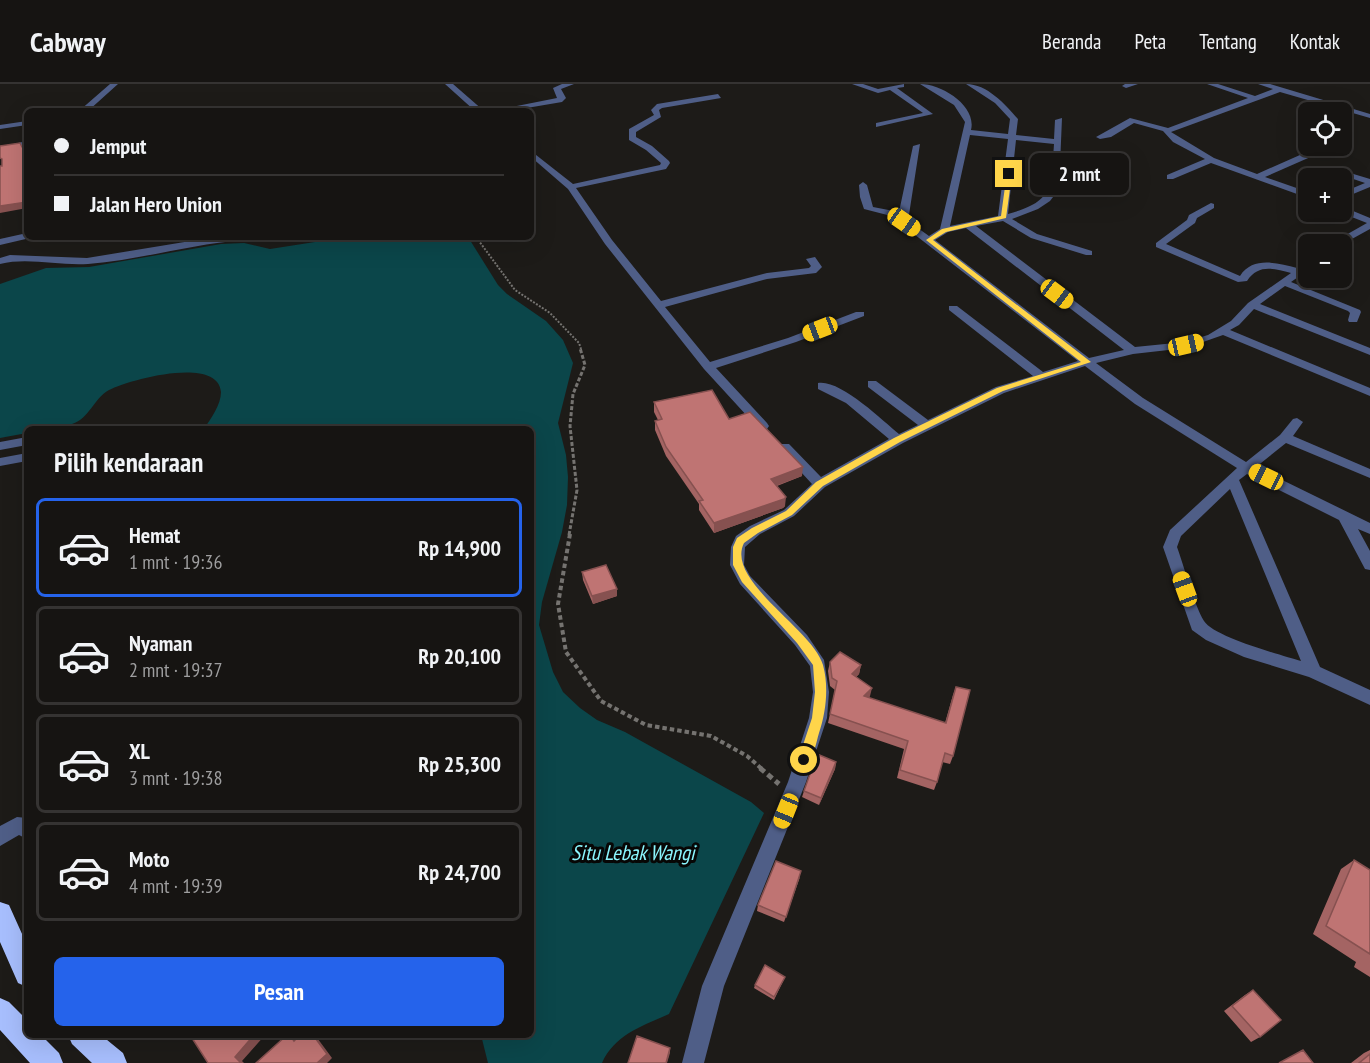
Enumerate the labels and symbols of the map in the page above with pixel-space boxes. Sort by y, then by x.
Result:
callout: 2 mnt [1030,153,1129,195]
route end [995,160,1022,187]
car [884,204,924,240]
car [1037,276,1077,312]
car [800,314,840,344]
car [1166,332,1206,358]
car [1246,461,1286,493]
car [1170,569,1200,609]
route start [790,746,817,773]
car [771,791,801,831]
water label: Situ Lebak Wangi [571,839,697,866]

